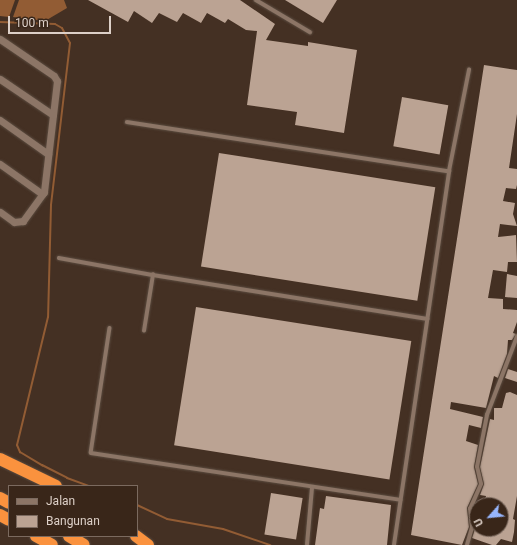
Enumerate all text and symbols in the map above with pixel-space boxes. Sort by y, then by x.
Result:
scale bar [10,8,113,34]
text: 100 m [15,16,49,30]
legend [8,485,138,537]
text: Jalan [46,494,75,508]
north arrow [469,497,509,537]
text: Bangunan [46,514,100,528]
text: U [471,516,486,528]

